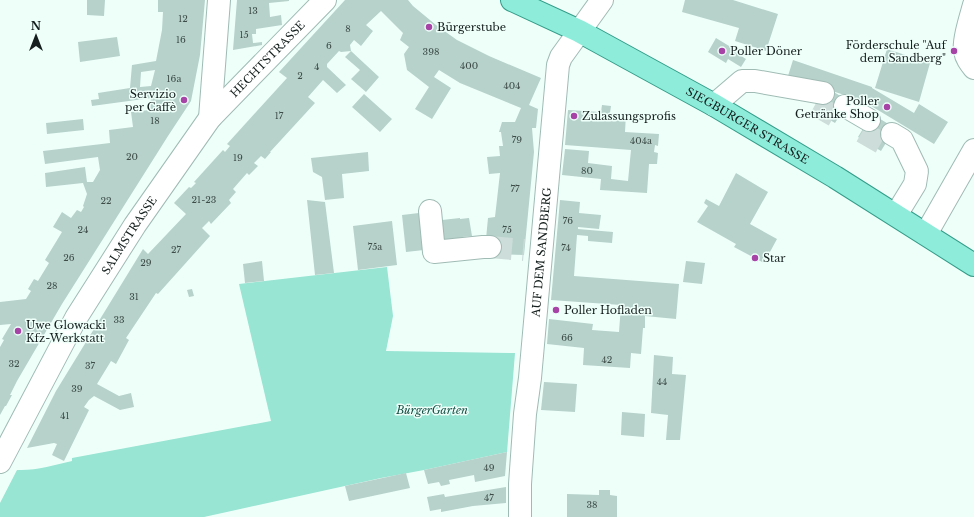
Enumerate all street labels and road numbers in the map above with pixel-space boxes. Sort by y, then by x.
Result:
street label: HECHTSTRASSE [227,18,308,100]
street label: SIEGBURGER STRASSE [684,84,811,167]
street label: AUF DEM SANDBERG [528,186,554,318]
street label: SALMSTRASSE [98,194,160,277]

